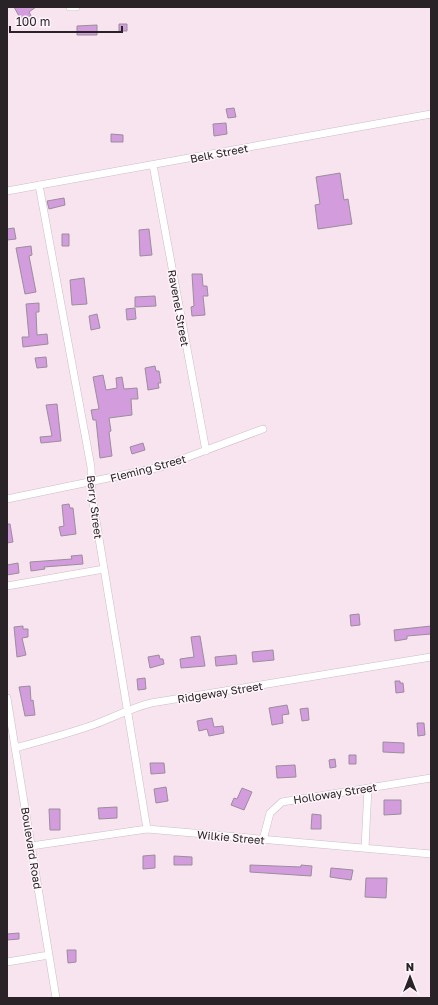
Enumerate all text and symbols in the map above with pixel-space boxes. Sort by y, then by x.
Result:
scale bar [10,8,122,34]
text: 100 m [16,14,50,29]
street label: Belk Street [189,141,249,165]
street label: Ravenel Street [166,269,192,347]
street label: Fleming Street [109,452,187,484]
street label: Berry Street [85,474,105,540]
street label: Ridgeway Street [176,679,264,705]
street label: Holloway Street [292,780,378,806]
street label: Boulevard Road [19,806,45,890]
street label: Wilkie Street [197,828,265,846]
north arrow [390,957,430,997]
text: N [406,960,414,973]

